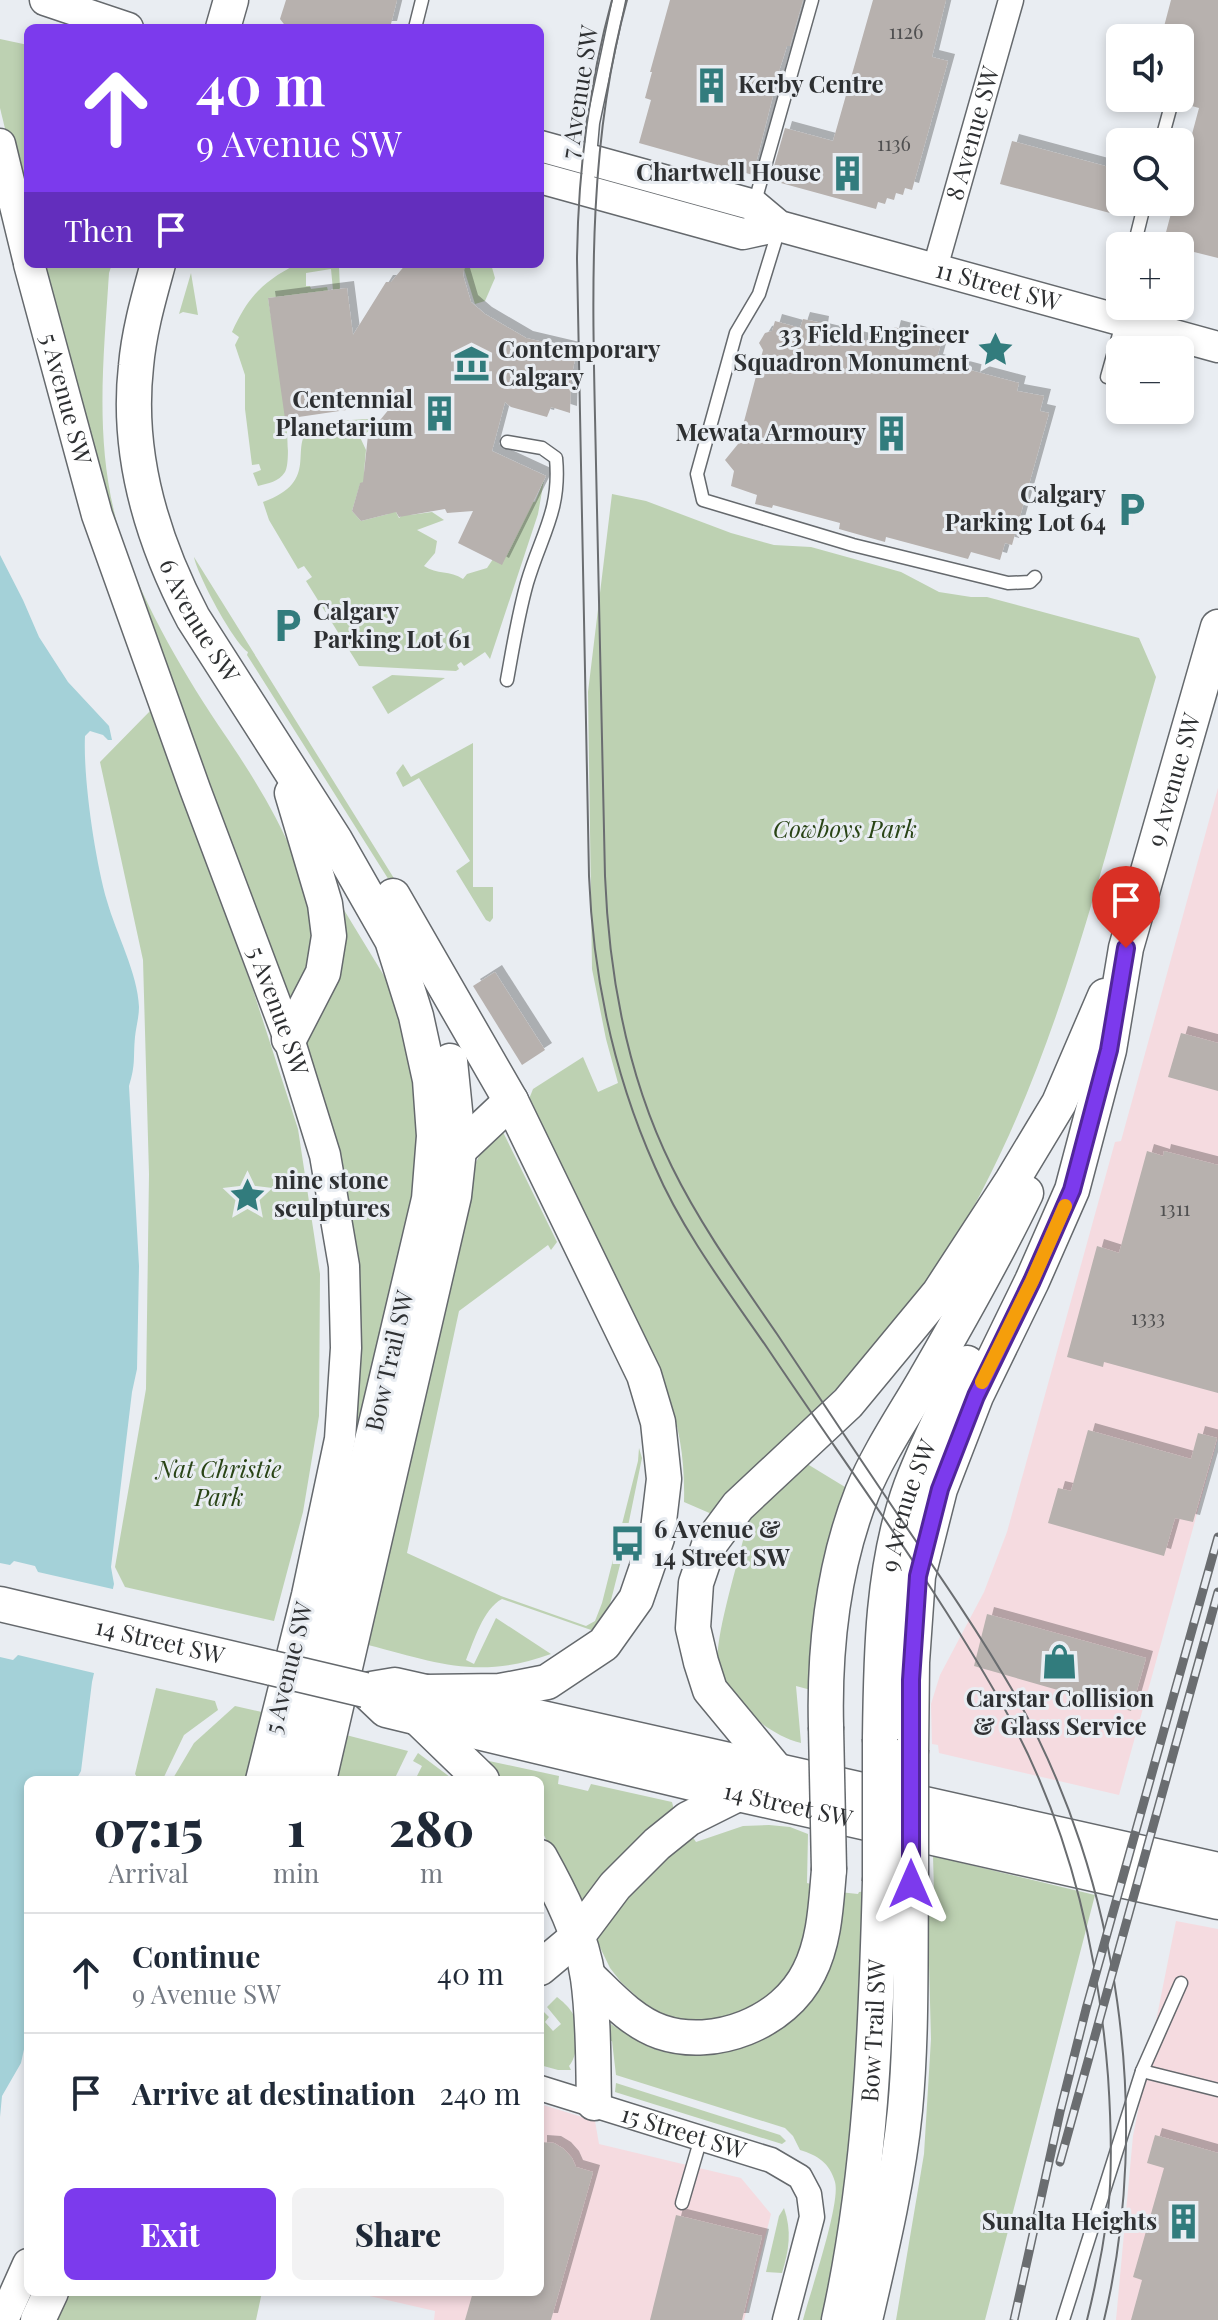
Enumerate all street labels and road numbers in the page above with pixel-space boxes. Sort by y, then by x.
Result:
street label: 7 Avenue SW [552,22,604,161]
street label: 8 Avenue SW [937,62,1006,203]
street label: 11 Street SW [933,252,1065,317]
street label: 5 Avenue SW [34,329,101,468]
street label: 6 Avenue SW [153,554,248,688]
street label: 9 Avenue SW [1138,709,1207,850]
street label: 5 Avenue SW [242,941,317,1079]
street label: Bow Trail SW [356,1287,420,1434]
street label: 9 Avenue SW [872,1434,943,1574]
street label: 5 Avenue SW [255,1598,319,1737]
street label: 14 Street SW [92,1609,228,1670]
street label: 14 Street SW [721,1773,856,1833]
street label: Bow Trail SW [852,1958,892,2103]
street label: 15 Street SW [617,2096,750,2165]

